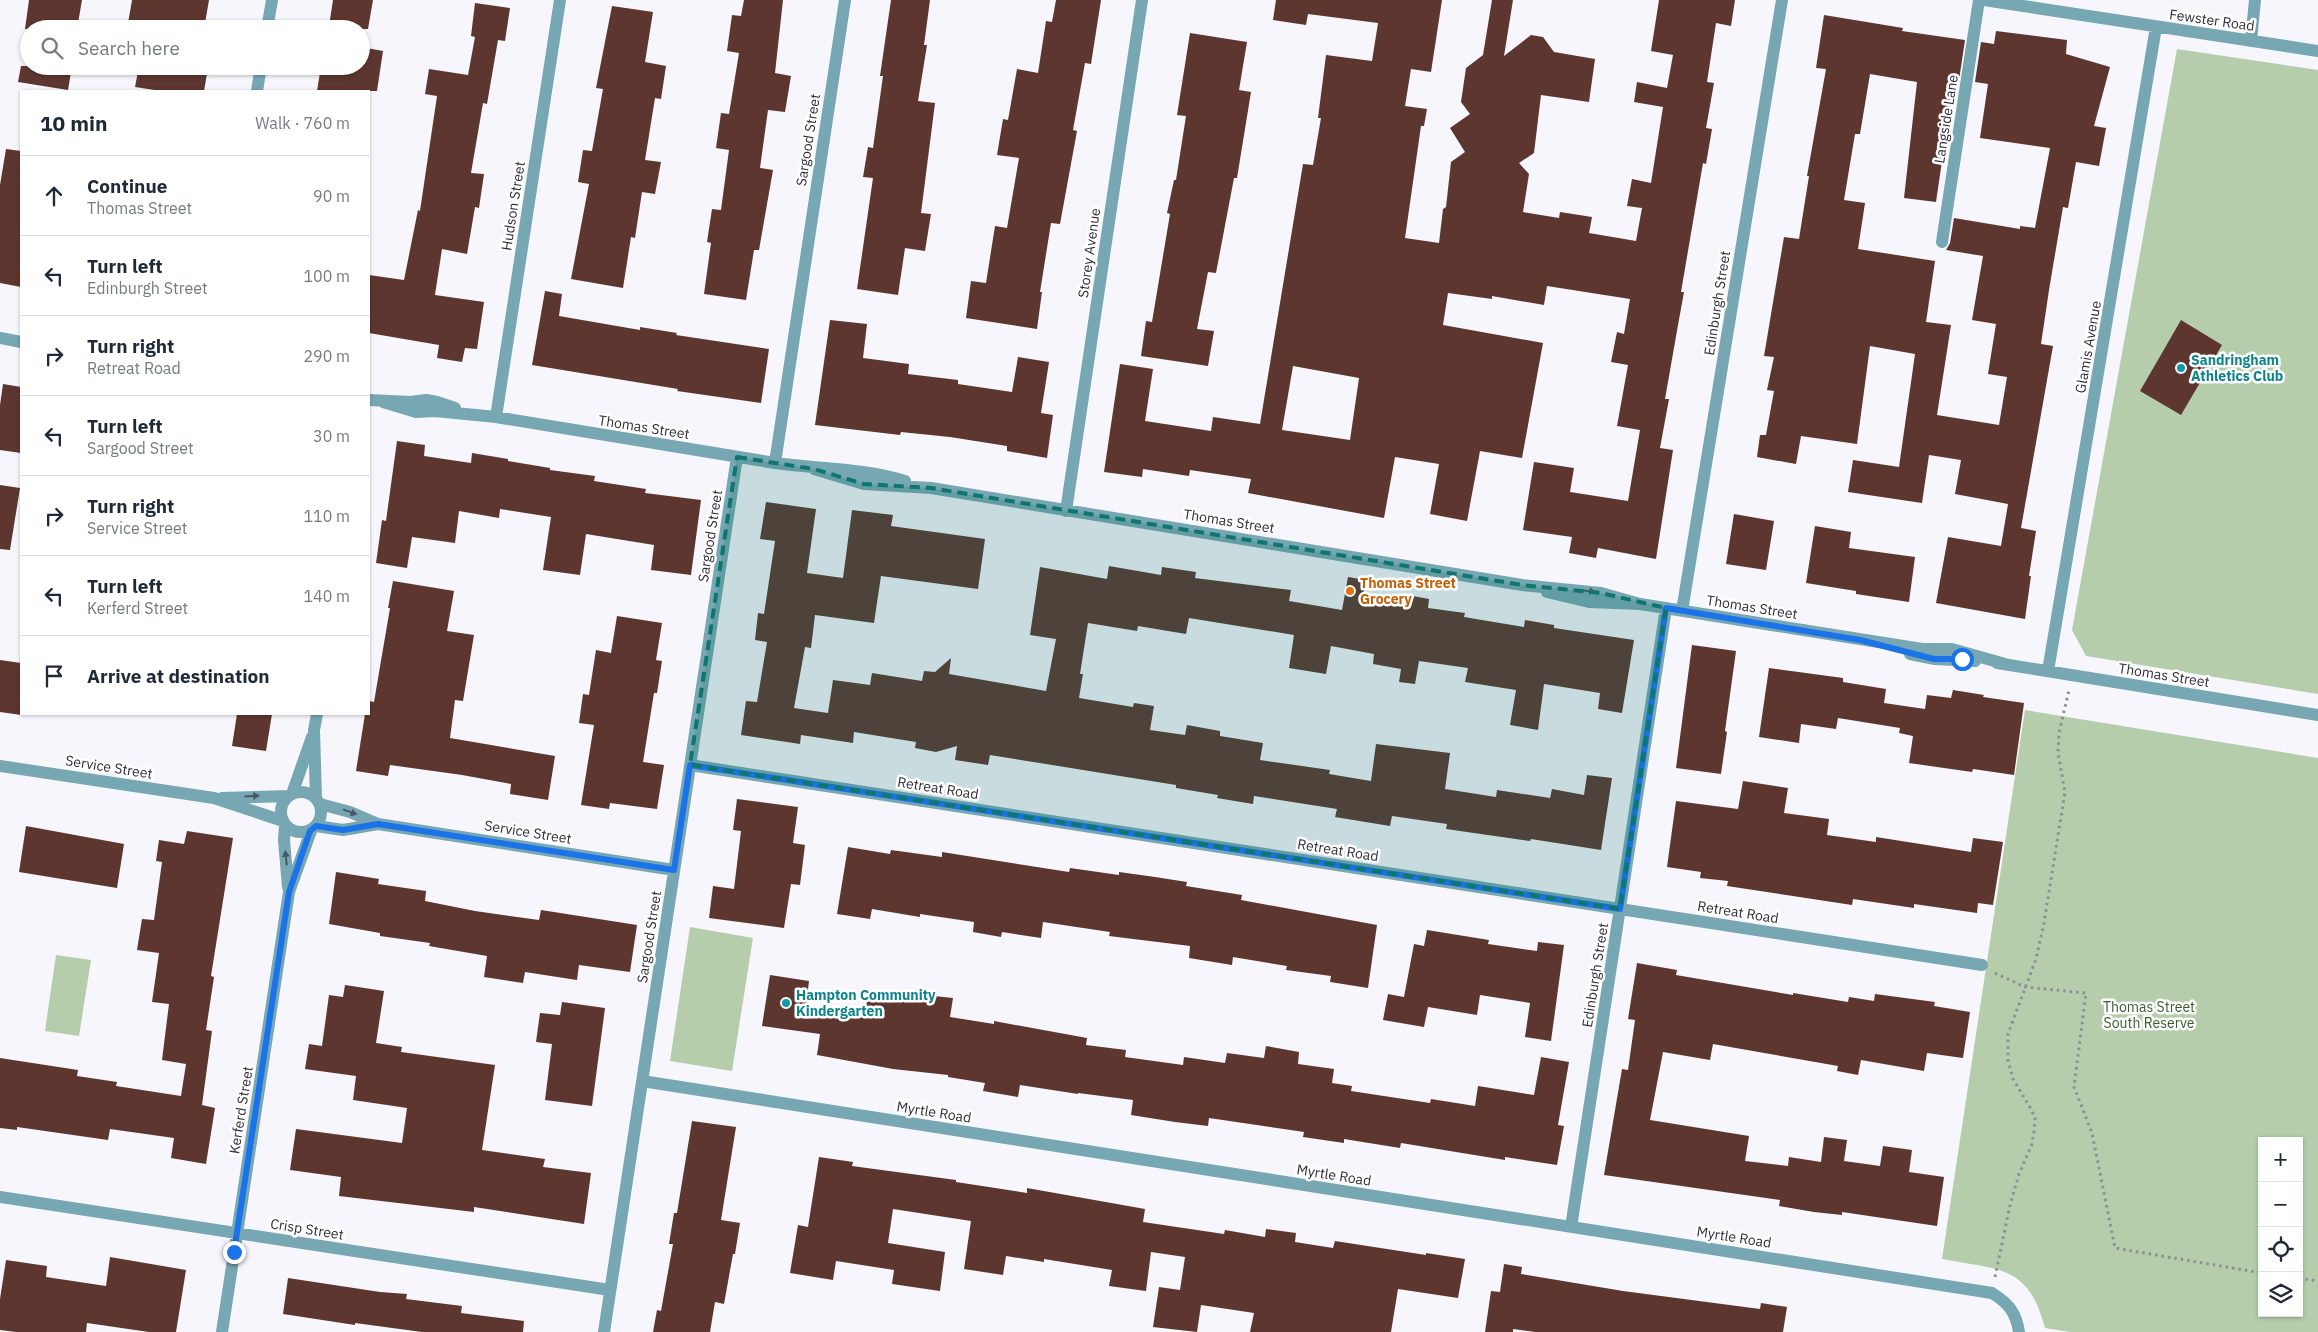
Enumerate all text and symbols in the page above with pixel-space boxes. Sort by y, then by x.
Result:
street label: Fewster Road [2168,5,2256,35]
search box [20,20,370,75]
icon: search [38,34,66,62]
text: Search here [78,36,180,60]
street label: Langside Lane [1930,73,1962,165]
street label: Sargood Street [792,92,824,187]
text: 10 min [40,109,107,137]
text: Walk · 760 m [255,113,350,133]
street label: Hudson Street [497,160,529,252]
text: Continue [87,174,167,198]
icon: ahead [40,182,68,210]
text: 90 m [313,186,350,206]
text: Thomas Street [87,198,192,218]
street label: Storey Avenue [1074,207,1104,299]
street label: Edinburgh Street [1700,249,1734,357]
text: Turn left [87,254,163,278]
icon: left [40,262,68,290]
text: 100 m [303,266,350,286]
text: Edinburgh Street [87,278,208,298]
street label: Glamis Avenue [2071,299,2105,395]
text: Turn right [87,334,174,358]
icon: right [40,342,68,370]
text: 290 m [303,346,350,366]
place label: Sandringham Athletics Club [2191,351,2283,385]
text: Retreat Road [87,358,181,378]
marker: Sandringham Athletics Club [2175,362,2187,374]
street label: Thomas Street [597,411,691,443]
text: Turn left [87,414,163,438]
icon: left [40,422,68,450]
text: 30 m [313,426,350,446]
text: Sargood Street [87,438,194,458]
street label: Sargood Street [694,488,726,583]
text: Turn right [87,494,174,518]
icon: right [40,502,68,530]
street label: Thomas Street [1182,505,1276,537]
text: 110 m [303,506,350,526]
text: Service Street [87,518,187,538]
text: Turn left [87,574,163,598]
place label: Thomas Street Grocery [1360,574,1456,608]
icon: left [40,582,68,610]
marker: Thomas Street Grocery [1344,585,1356,597]
text: 140 m [303,586,350,606]
one-way arrow [1580,587,1596,595]
street label: Thomas Street [1705,591,1799,623]
text: Kerferd Street [87,598,188,618]
route start [1951,648,1974,671]
street label: Thomas Street [2117,659,2211,691]
icon: arrive [40,662,68,690]
text: Arrive at destination [87,664,270,688]
street label: Service Street [64,751,154,783]
street label: Retreat Road [896,773,980,803]
one-way arrow [244,791,260,799]
one-way arrow [343,808,358,816]
street label: Service Street [483,816,573,848]
street label: Retreat Road [1296,835,1380,865]
one-way arrow [282,850,290,866]
street label: Sargood Street [633,889,665,984]
street label: Retreat Road [1696,897,1780,927]
street label: Edinburgh Street [1578,921,1612,1029]
place label: Hampton Community Kindergarten [796,986,936,1020]
marker: Hampton Community Kindergarten [780,997,792,1009]
park label: Thomas Street South Reserve [2103,998,2195,1032]
street label: Kerferd Street [225,1065,257,1155]
street label: Myrtle Road [895,1097,973,1127]
map controls [2258,1137,2303,1317]
button: + [2258,1137,2303,1182]
street label: Myrtle Road [1295,1160,1373,1190]
button: − [2258,1182,2303,1227]
street label: Crisp Street [269,1214,345,1244]
street label: Myrtle Road [1695,1222,1773,1252]
button: locate [2258,1227,2303,1272]
route end [223,1241,246,1264]
button: layers [2258,1272,2303,1317]

